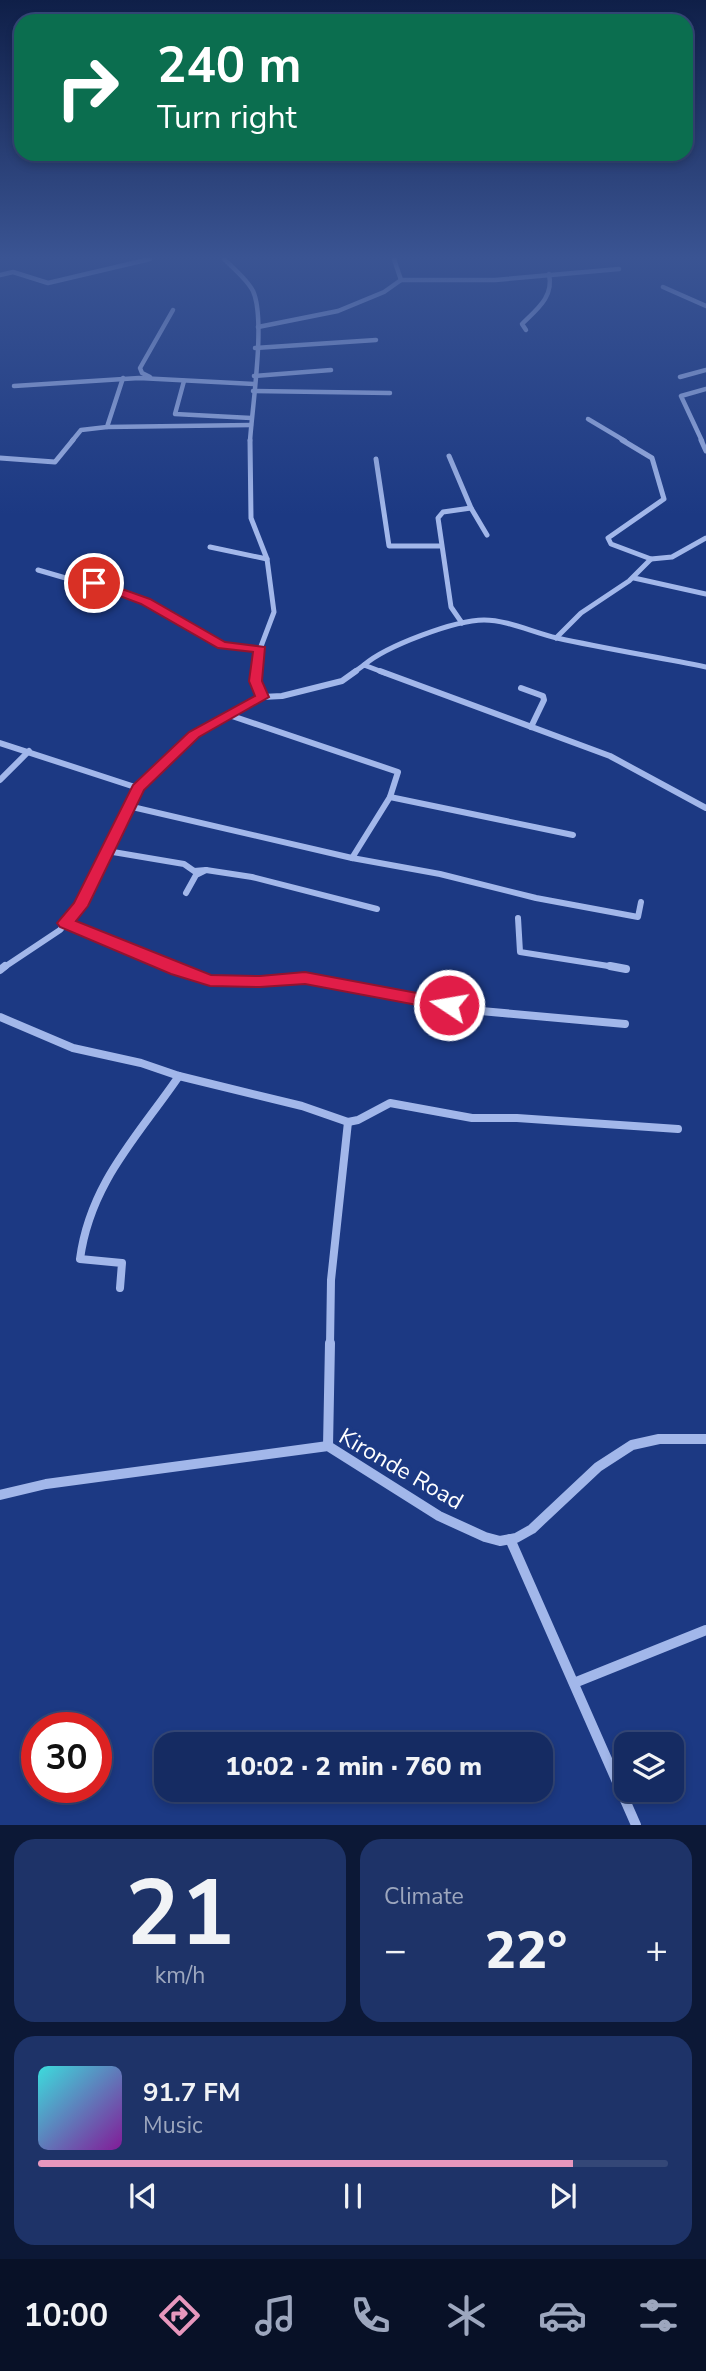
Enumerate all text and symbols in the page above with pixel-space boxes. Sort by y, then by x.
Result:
text: 240 m [157,32,301,99]
icon: right [42,42,133,133]
text: Turn right [157,96,297,139]
pin [64,553,124,613]
icon: arrive [75,564,113,602]
position arrow [412,968,486,1042]
street label: Kironde Road [333,1421,469,1517]
speed limit sign: 30 [21,1712,112,1803]
map controls [614,1732,684,1802]
button: layers [614,1732,684,1802]
text: 10:02 · 2 min · 760 m [225,1749,482,1784]
text: 21 [125,1852,235,1976]
text: Climate [384,1881,464,1912]
text: 22° [485,1915,567,1986]
text: − [384,1925,407,1976]
text: + [645,1925,668,1976]
text: km/h [155,1960,205,1991]
text: 91.7 FM [143,2075,240,2110]
text: Music [143,2110,203,2141]
icon: previous [124,2177,162,2215]
icon: pause [334,2177,372,2215]
icon: next [544,2177,582,2215]
icon: directions [155,2291,204,2340]
icon: music [251,2291,300,2340]
icon: phone [346,2291,395,2340]
icon: climate [442,2291,491,2340]
icon: car [538,2291,587,2340]
icon: filters [634,2291,683,2340]
text: 10:00 [23,2294,108,2337]

